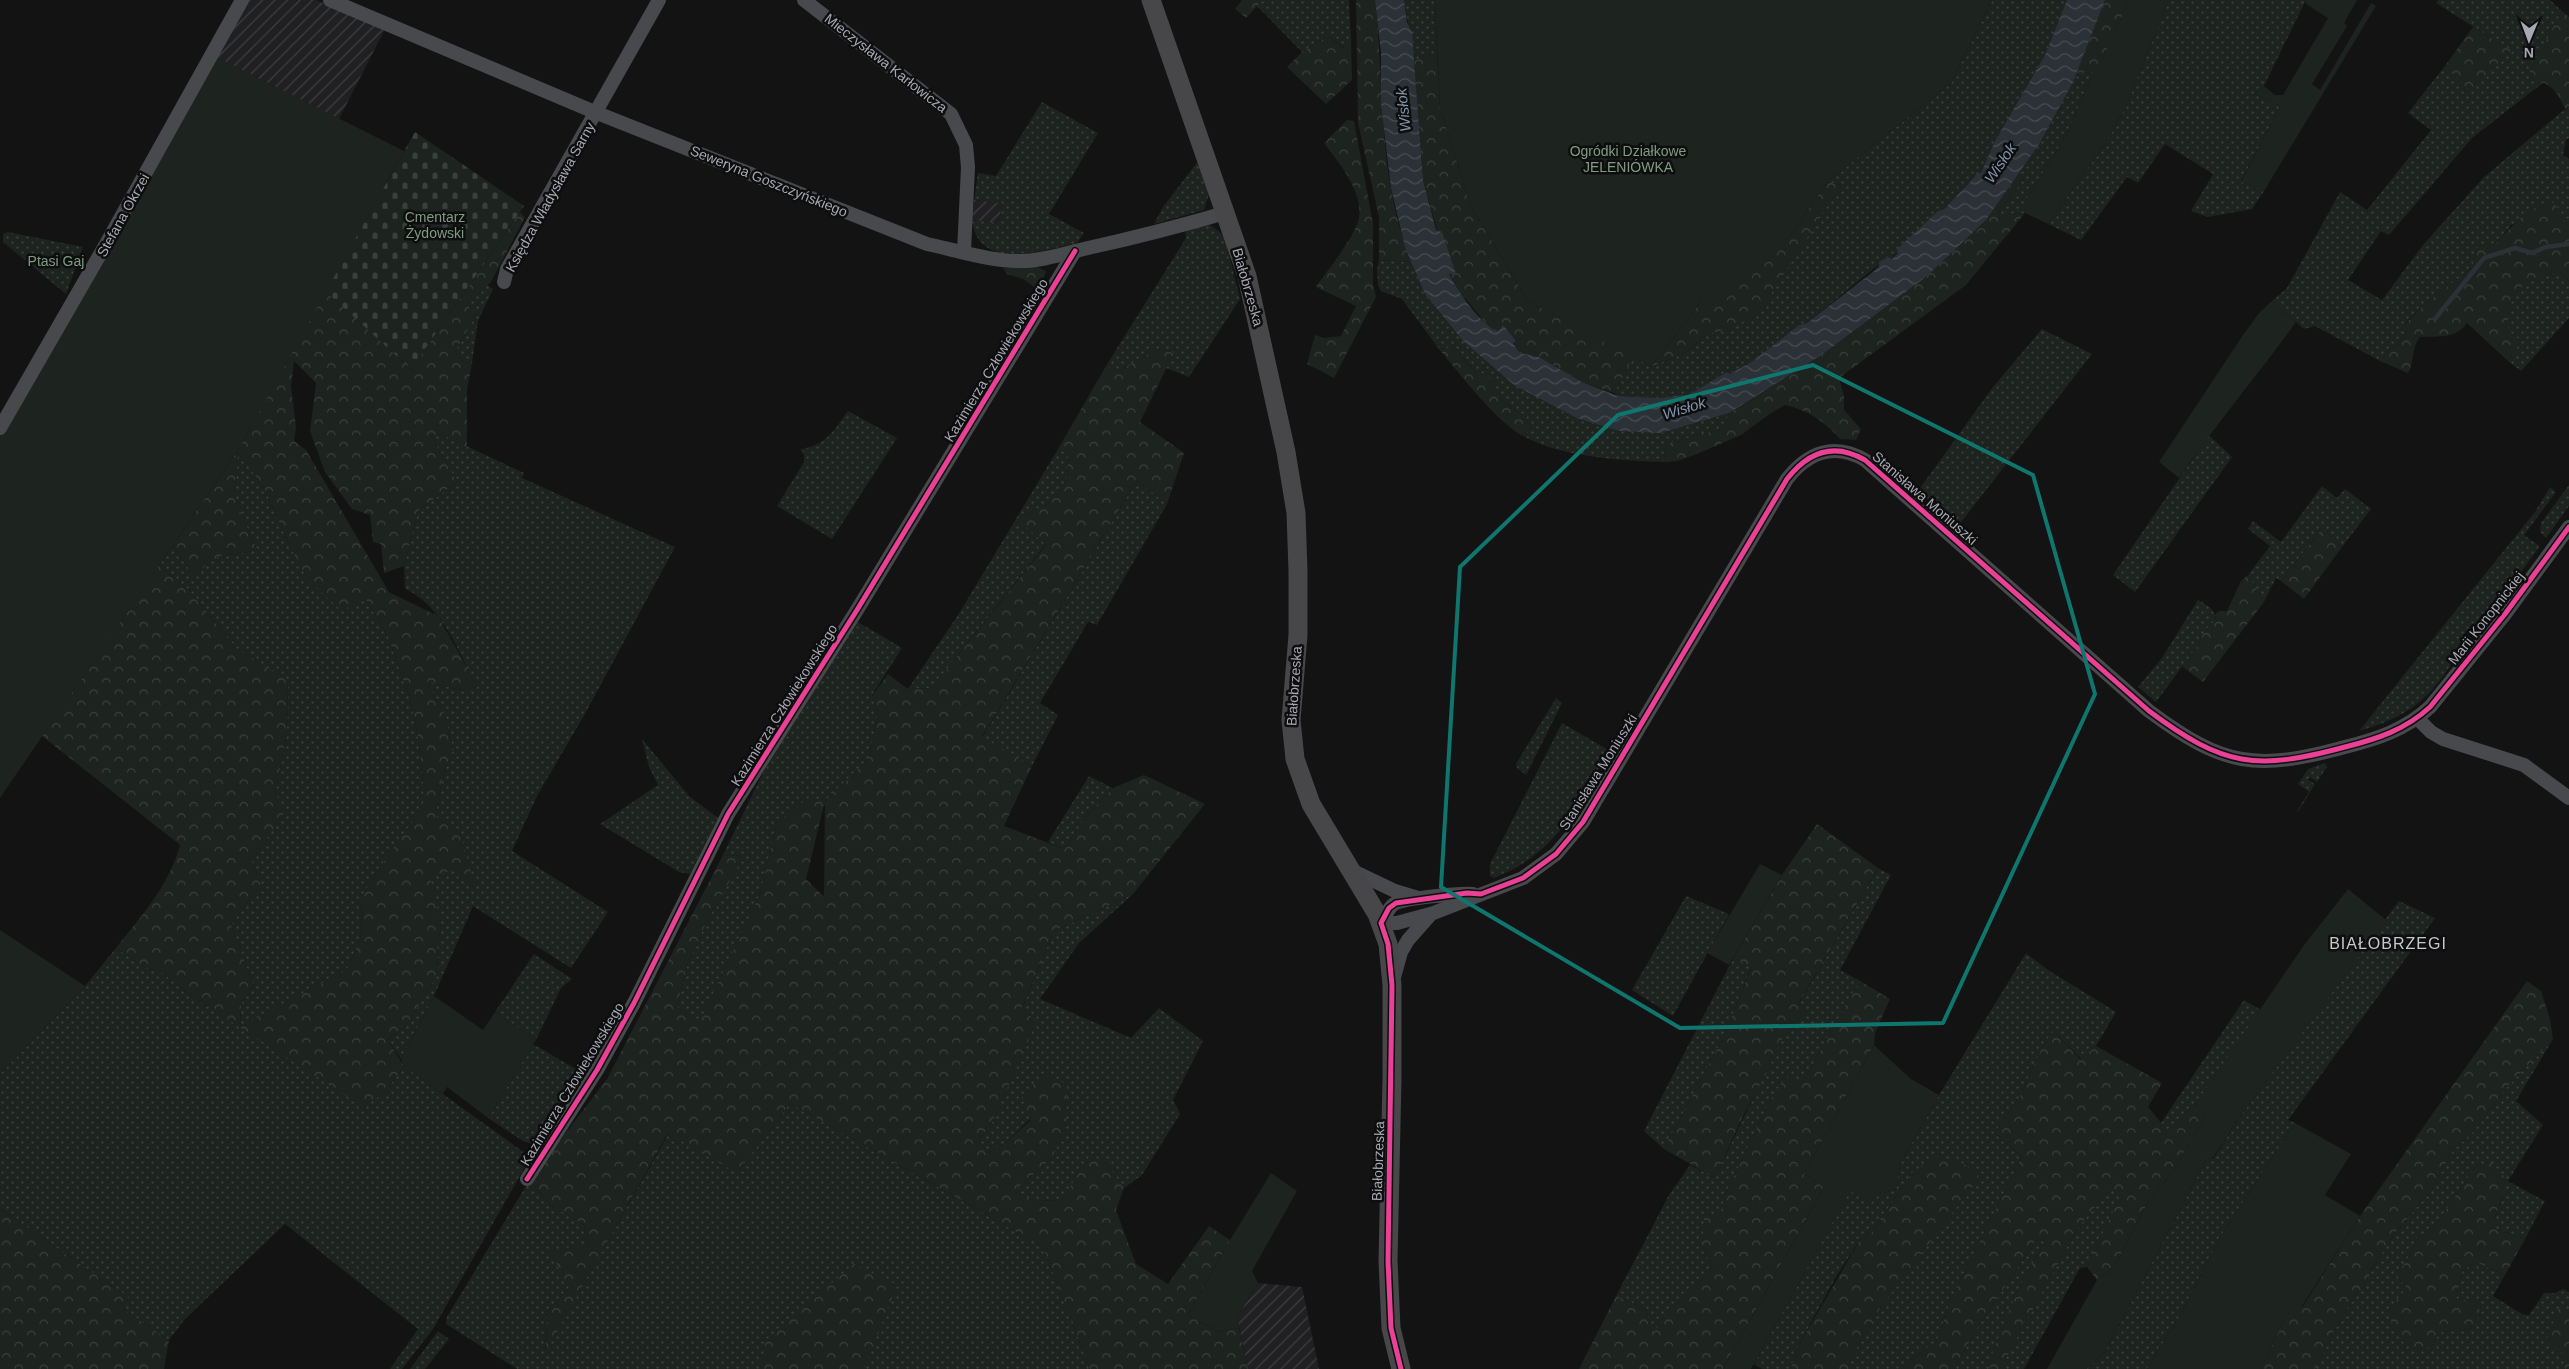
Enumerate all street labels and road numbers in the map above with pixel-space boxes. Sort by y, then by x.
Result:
street label: Mieczysława Karłowicza [822,10,951,116]
street label: Księdza Władysława Sarny [502,119,598,275]
street label: Seweryna Goszczyńskiego [688,142,850,220]
street label: Stefana Okrzei [94,171,152,259]
street label: Białobrzeska [1229,246,1267,328]
street label: Kazimierza Człowiekowskiego [941,275,1051,444]
street label: Stanisława Moniuszki [1869,448,1981,548]
street label: Marii Konopnickiej [2445,568,2527,668]
street label: Kazimierza Człowiekowskiego [728,621,841,789]
street label: Białobrzeska [1283,645,1305,727]
street label: Stanisława Moniuszki [1556,711,1640,833]
street label: Kazimierza Człowiekowskiego [517,999,627,1168]
street label: Białobrzeska [1369,1120,1387,1201]

